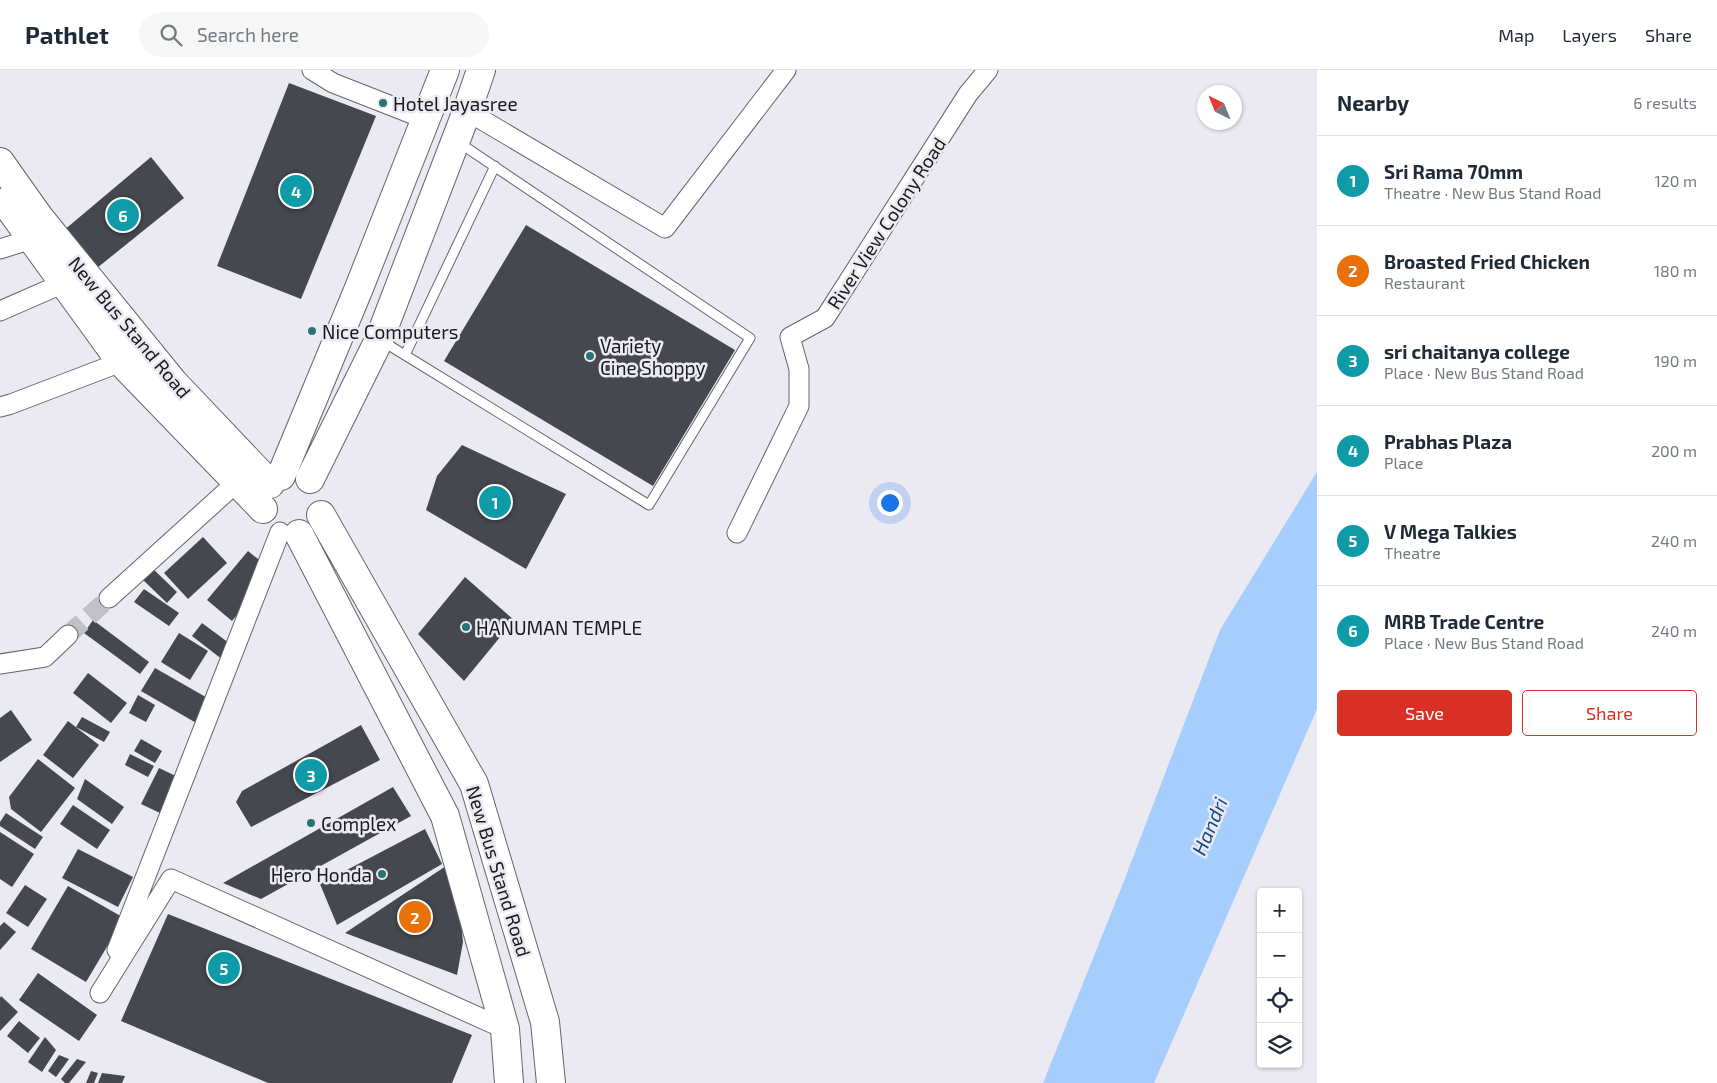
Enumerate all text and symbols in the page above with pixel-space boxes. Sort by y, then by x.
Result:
search box [139,12,489,57]
text: Pathlet [25,20,109,49]
icon: search [157,21,185,49]
text: Search here [197,23,299,46]
text: Map [1498,24,1534,46]
text: Layers [1562,24,1617,46]
text: Share [1645,24,1692,46]
north arrow [1197,85,1242,130]
text: Nearby [1337,90,1409,115]
place label: Hotel Jayasree [393,92,518,115]
text: 6 results [1633,93,1697,112]
marker: Hotel Jayasree [377,97,389,109]
street label: River View Colony Road [822,133,950,313]
text: Sri Rama 70mm [1384,160,1523,183]
text: 1 [1350,171,1356,190]
text: 120 m [1654,171,1697,190]
pin: 4 [280,172,312,210]
text: Theatre · New Bus Stand Road [1384,183,1601,202]
pin: 6 [107,196,139,234]
text: Broasted Fried Chicken [1384,250,1590,273]
street label: New Bus Stand Road [64,252,196,402]
text: 2 [1348,261,1358,280]
text: 180 m [1654,261,1697,280]
text: Restaurant [1384,273,1465,292]
place label: Nice Computers [322,320,459,343]
marker: Nice Computers [306,325,318,337]
place label: Variety Cine Shoppy [600,334,706,379]
text: sri chaitanya college [1384,340,1570,363]
marker: Variety Cine Shoppy [584,350,596,362]
text: 3 [1348,351,1358,370]
text: 190 m [1654,351,1697,370]
text: Place · New Bus Stand Road [1384,363,1584,382]
text: Prabhas Plaza [1384,430,1512,453]
text: 4 [1348,441,1358,460]
text: 200 m [1651,441,1697,460]
text: Place [1384,453,1423,472]
pin: 1 [479,483,511,521]
your location [877,490,903,516]
text: V Mega Talkies [1384,520,1517,543]
text: 5 [1349,531,1357,550]
text: 240 m [1651,531,1697,550]
text: Theatre [1384,543,1441,562]
text: MRB Trade Centre [1384,610,1544,633]
place label: HANUMAN TEMPLE [476,616,642,639]
marker: HANUMAN TEMPLE [460,621,472,633]
text: 6 [1348,621,1358,640]
text: 240 m [1651,621,1697,640]
text: Place · New Bus Stand Road [1384,633,1584,652]
button: Save [1337,690,1512,736]
button: Share [1522,690,1697,736]
pin: 3 [295,756,327,794]
street label: New Bus Stand Road [462,783,536,959]
water label: Handri [1186,793,1232,859]
place label: Complex [321,812,396,835]
marker: Complex [305,817,317,829]
place label: Hero Honda [271,863,372,886]
marker: Hero Honda [376,868,388,880]
map controls [1257,888,1302,1068]
button: + [1257,888,1302,933]
pin: 2 [399,898,431,936]
button: − [1257,933,1302,978]
pin: 5 [208,949,240,987]
button: locate [1257,978,1302,1023]
button: layers [1257,1023,1302,1068]

